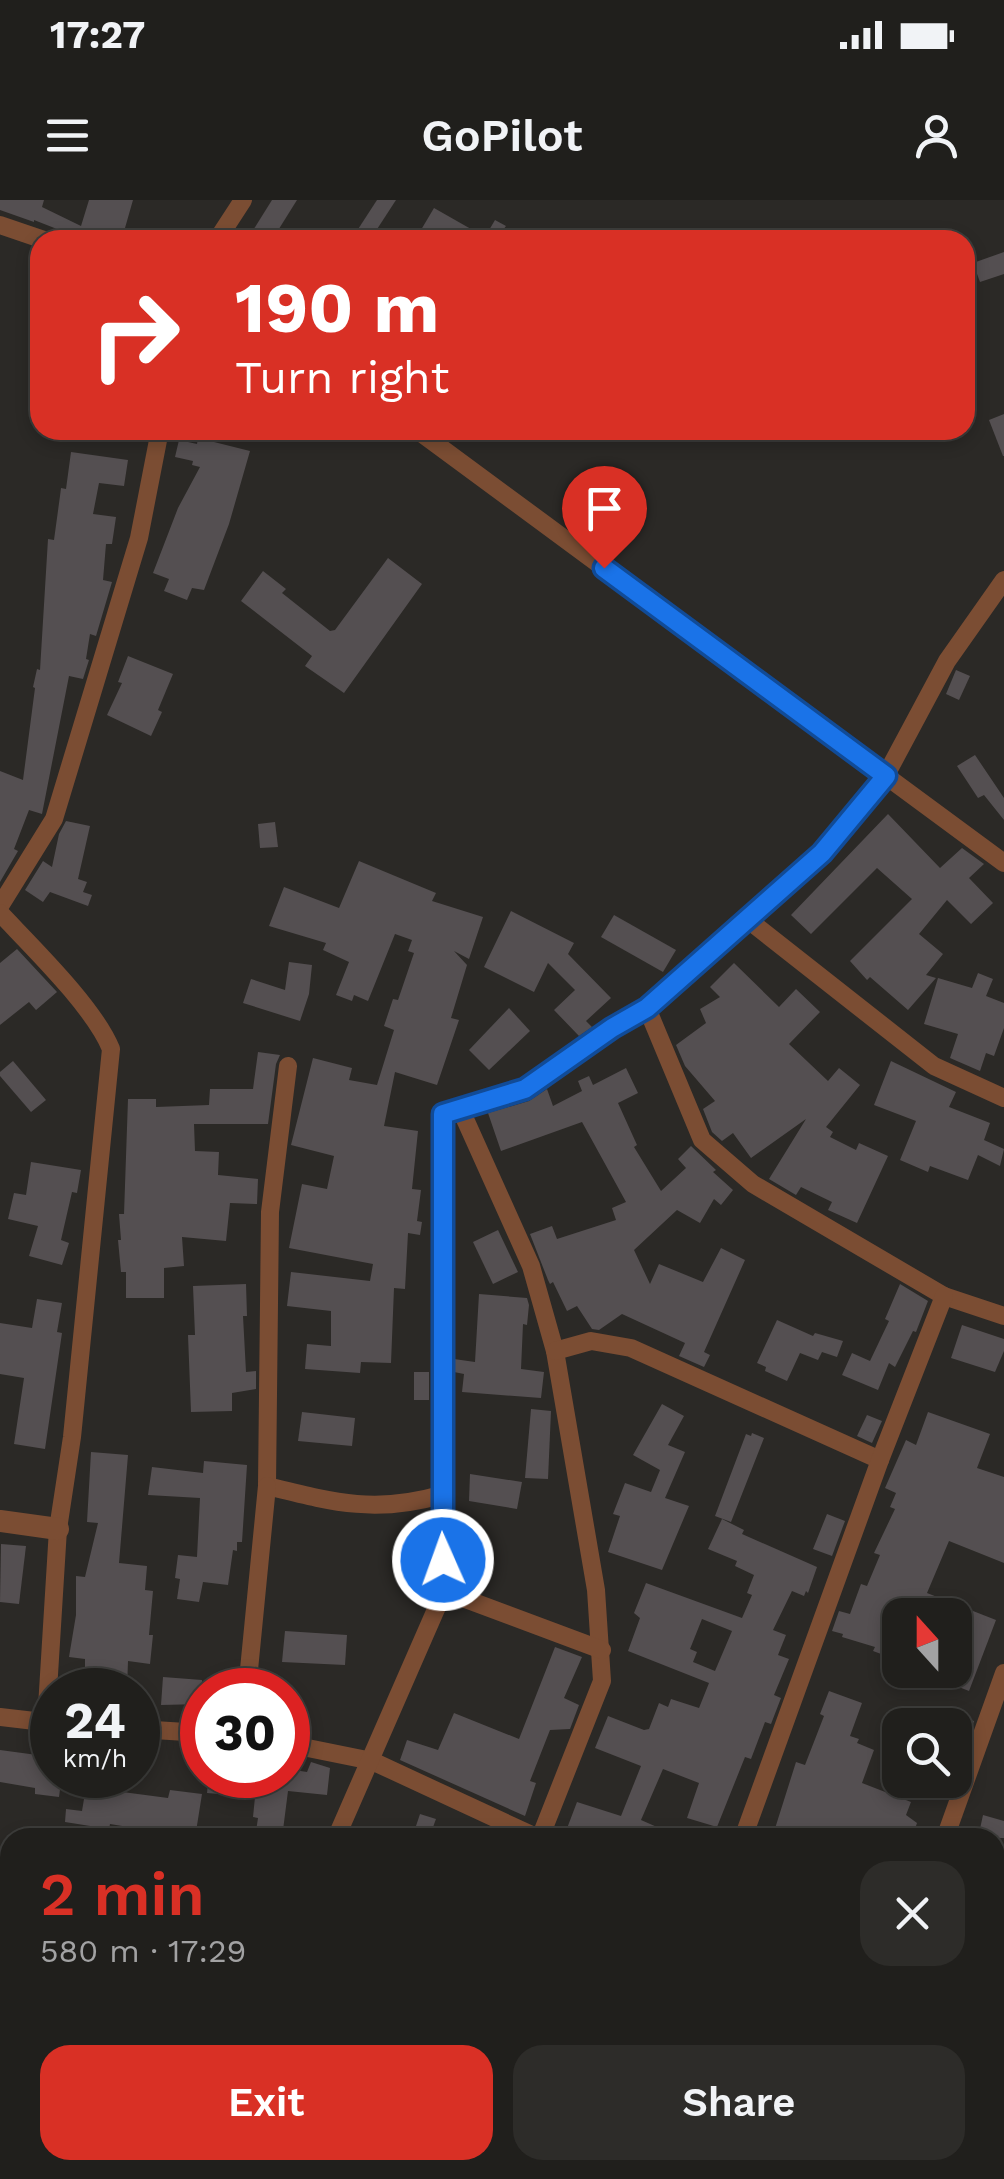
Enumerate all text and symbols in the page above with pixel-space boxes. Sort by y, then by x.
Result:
text: 17:27 [50,13,145,57]
icon: menu [40,108,95,163]
icon: person [909,108,964,163]
text: GoPilot [421,109,583,162]
text: 190 m [235,267,439,349]
icon: right [70,270,200,400]
text: Turn right [235,351,449,404]
pin [562,466,647,569]
icon: arrive [577,481,632,536]
position arrow [391,1508,495,1612]
north arrow [882,1598,972,1688]
map controls [882,1598,972,1798]
speed limit sign: 30 [180,1668,310,1798]
text: 24 [64,1691,126,1750]
button: search [882,1708,972,1798]
text: km/h [63,1744,127,1773]
text: 2 min [40,1859,205,1930]
button: close [860,1861,965,1966]
text: 580 m · 17:29 [40,1932,246,1970]
button: Exit [40,2045,493,2160]
button: Share [513,2045,965,2160]

